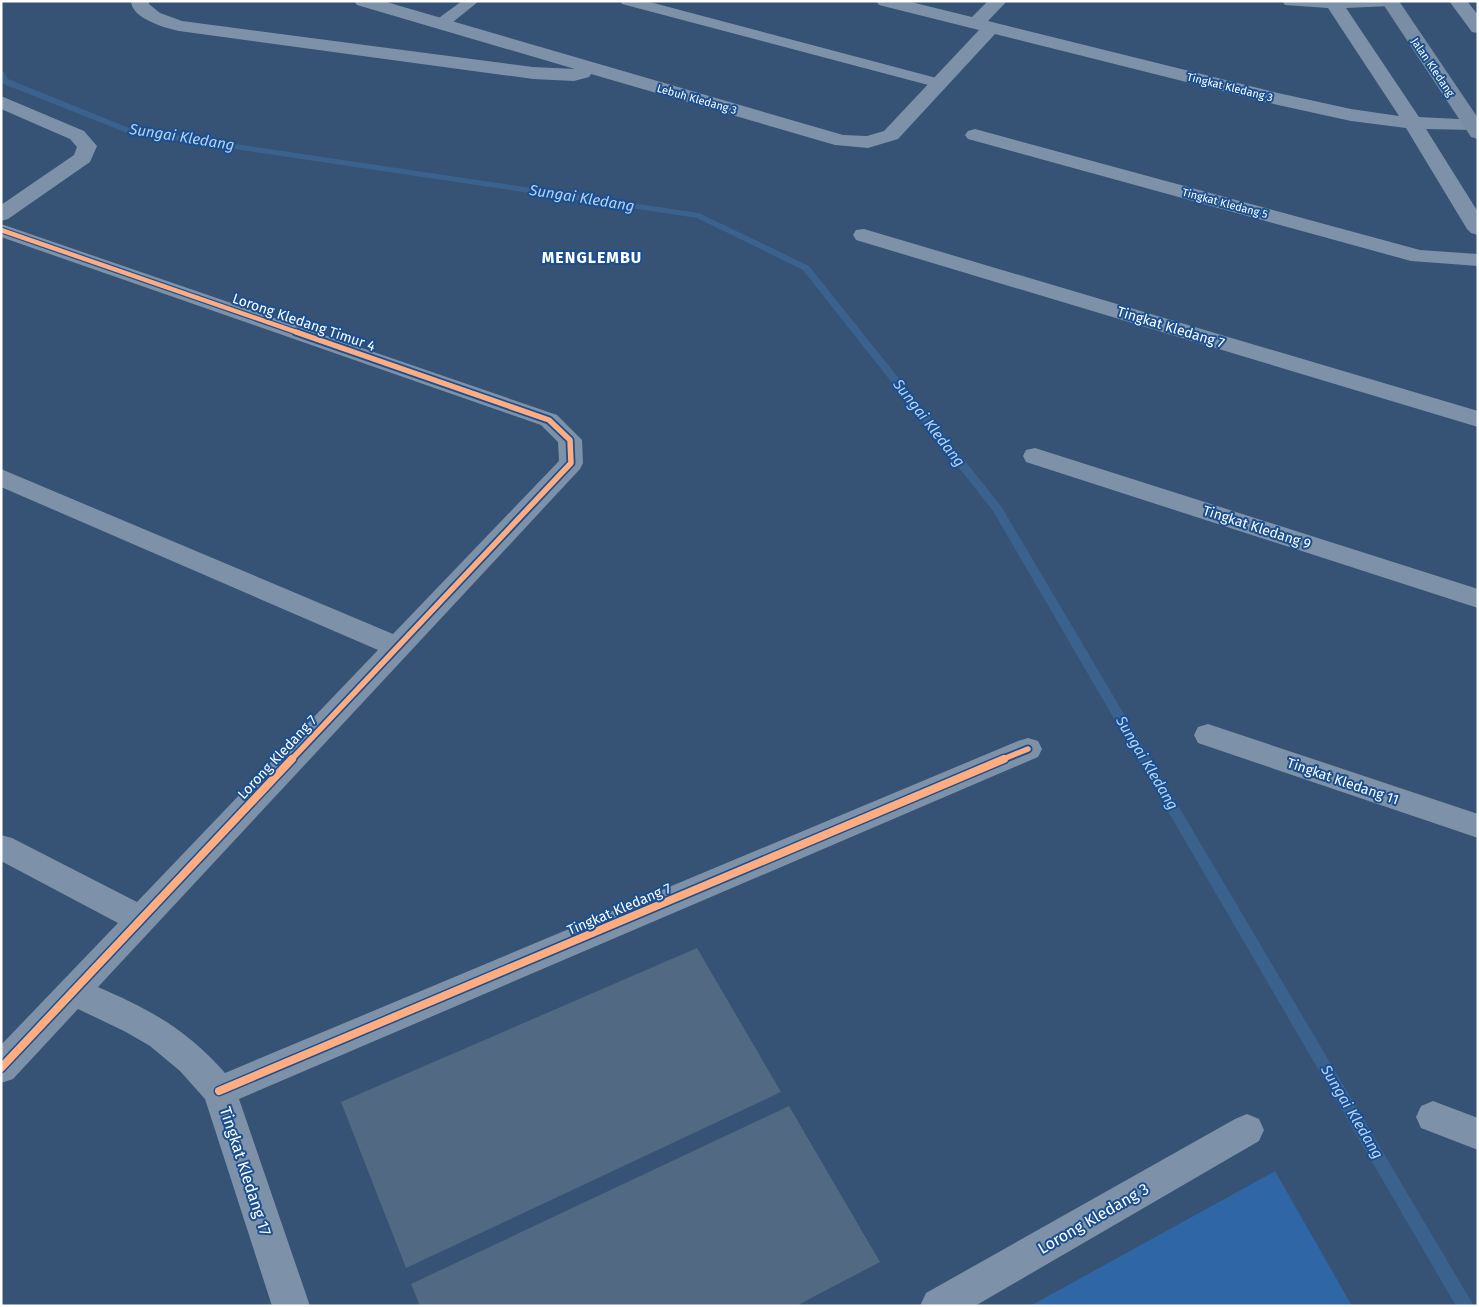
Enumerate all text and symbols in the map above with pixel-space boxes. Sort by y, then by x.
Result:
street label: Jalan Kledang [1408,35,1457,99]
street label: Tingkat Kledang 3 [1186,71,1274,104]
street label: Lebuh Kledang 3 [656,82,738,117]
water label: Sungai Kledang [127,120,236,154]
water label: Sungai Kledang [527,181,636,215]
street label: Tingkat Kledang 5 [1181,186,1270,221]
district label: MENGLEMBU [542,248,642,267]
street label: Lorong Kledang Timur 4 [230,290,378,355]
street label: Tingkat Kledang 7 [1115,303,1227,352]
water label: Sungai Kledang [889,375,969,470]
street label: Tingkat Kledang 9 [1201,502,1313,553]
street label: Lorong Kledang 7 [234,712,321,803]
water label: Sungai Kledang [1111,712,1182,813]
street label: Tingkat Kledang 11 [1285,754,1401,809]
street label: Tingkat Kledang 7 [565,880,674,939]
water label: Sungai Kledang [1316,1061,1387,1162]
street label: Tingkat Kledang 17 [216,1104,275,1238]
street label: Lorong Kledang 3 [1034,1179,1152,1258]

